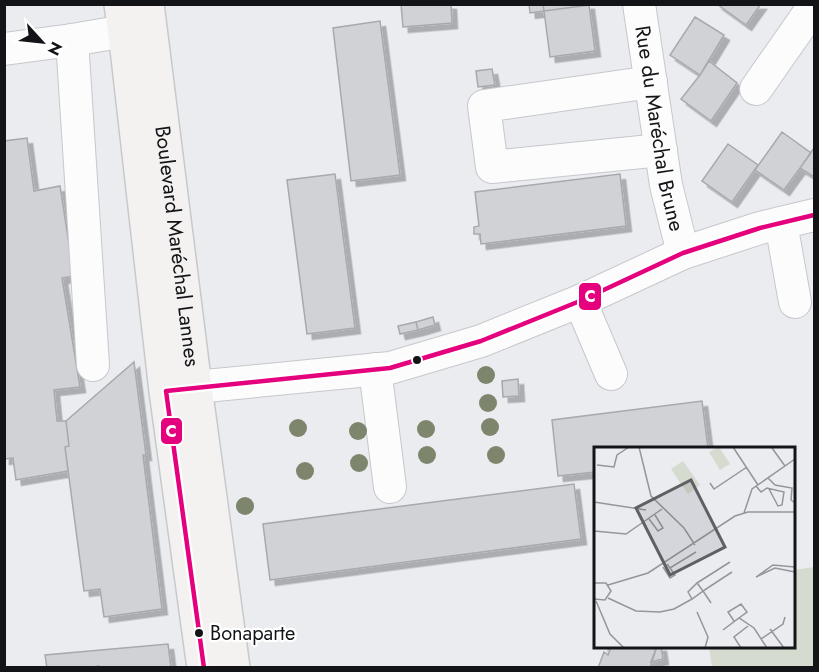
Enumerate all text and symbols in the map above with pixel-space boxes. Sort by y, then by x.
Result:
north arrow [12,12,72,72]
street label: Rue du Maréchal Brune [627,23,692,235]
text: N [42,38,68,59]
street label: Boulevard Maréchal Lannes [147,124,207,368]
line badge: C [578,282,602,311]
text: C [584,285,596,308]
unlabelled marker [411,354,423,366]
line badge: C [160,417,183,445]
text: C [165,420,177,443]
inset map [594,447,795,648]
place label: Bonaparte [210,619,295,648]
marker: Bonaparte [193,627,205,639]

